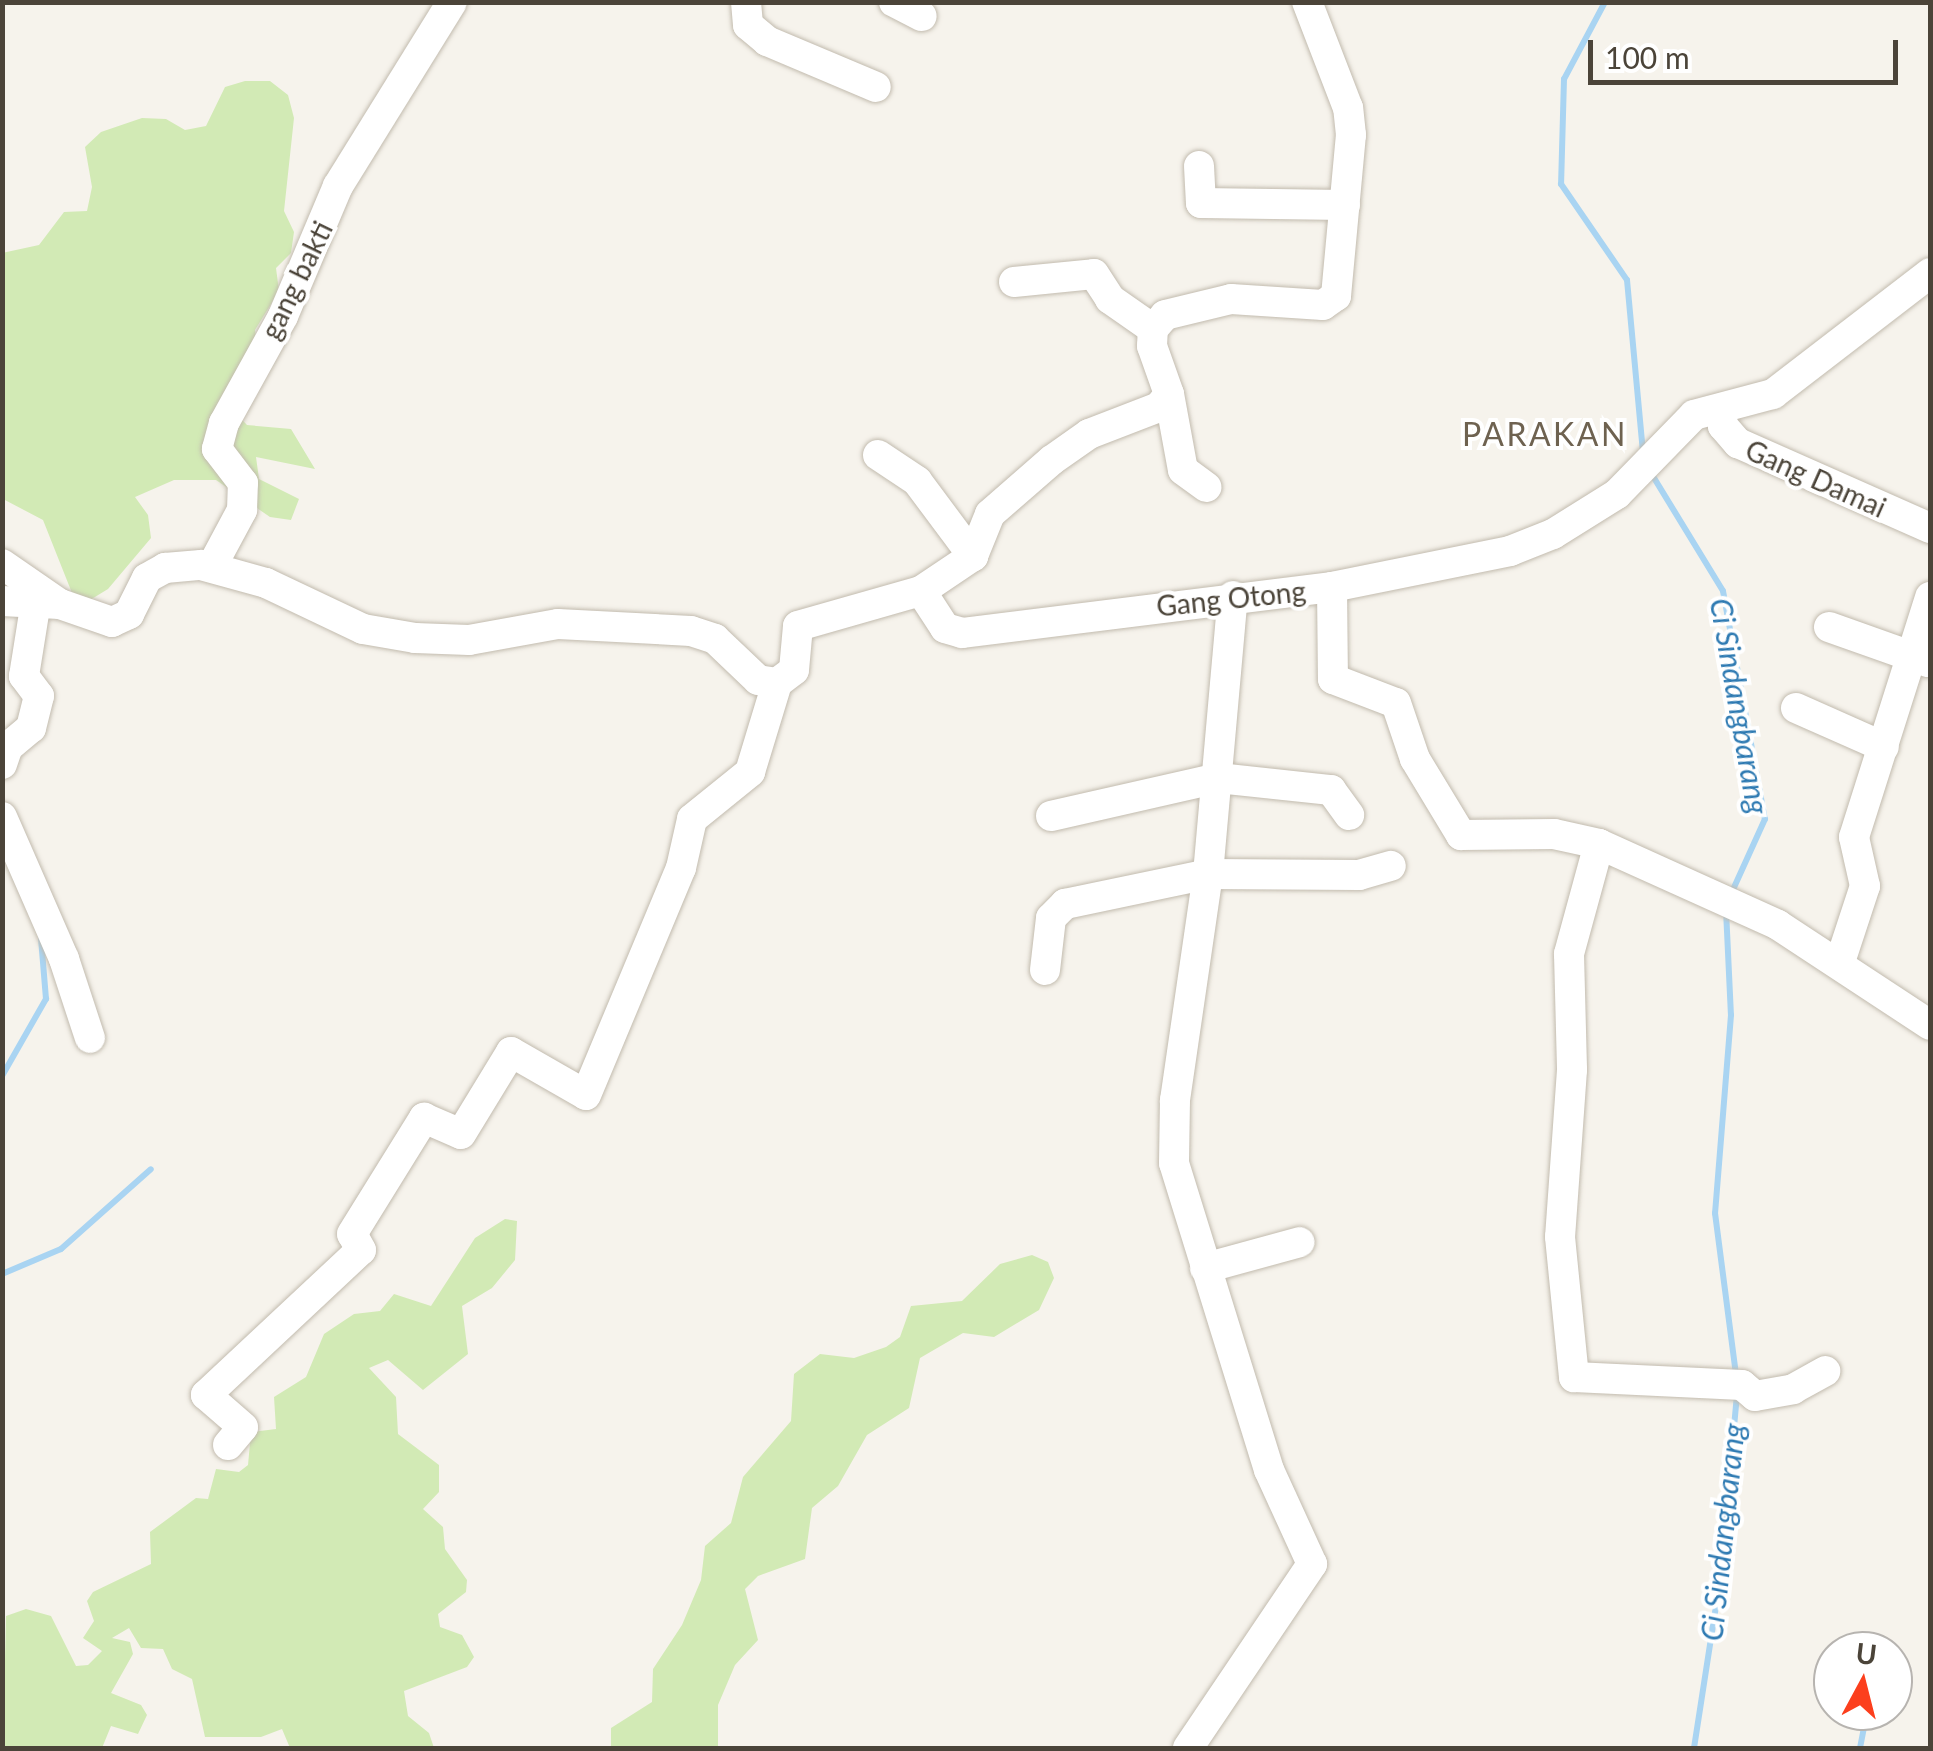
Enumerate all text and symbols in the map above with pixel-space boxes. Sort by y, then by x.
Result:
scale bar [1593,20,1903,82]
text: 100 m [1605,39,1690,75]
street label: gang bakti [253,216,339,344]
district label: PARAKAN [1462,415,1628,453]
street label: Gang Damai [1741,432,1891,524]
street label: Gang Otong [1155,573,1307,623]
water label: Ci Sindangbarang [1703,595,1777,817]
water label: Ci Sindangbarang [1693,1421,1751,1643]
north arrow [1813,1631,1913,1731]
text: U [1854,1635,1879,1671]

